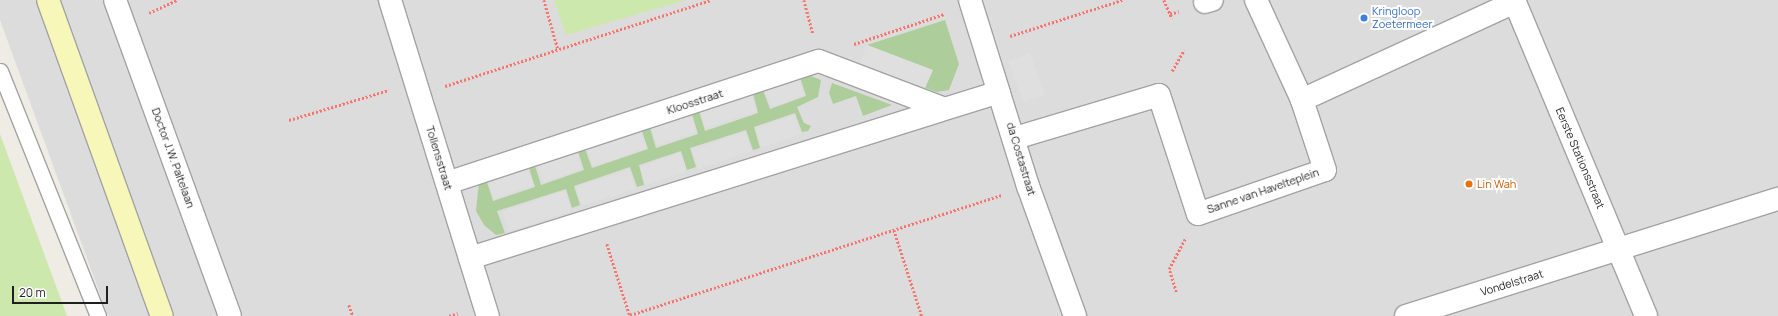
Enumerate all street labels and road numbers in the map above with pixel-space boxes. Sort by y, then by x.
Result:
street label: Kloosstraat [665,87,725,117]
street label: Eerste Stationsstraat [1553,105,1607,211]
street label: Doctor J.W. Paltelaan [149,106,197,210]
street label: da Costastraat [1004,121,1038,197]
street label: Tollensstraat [423,124,455,192]
street label: Sanne van Havelteplein [1205,166,1321,216]
street label: Vondelstraat [1479,267,1545,299]

